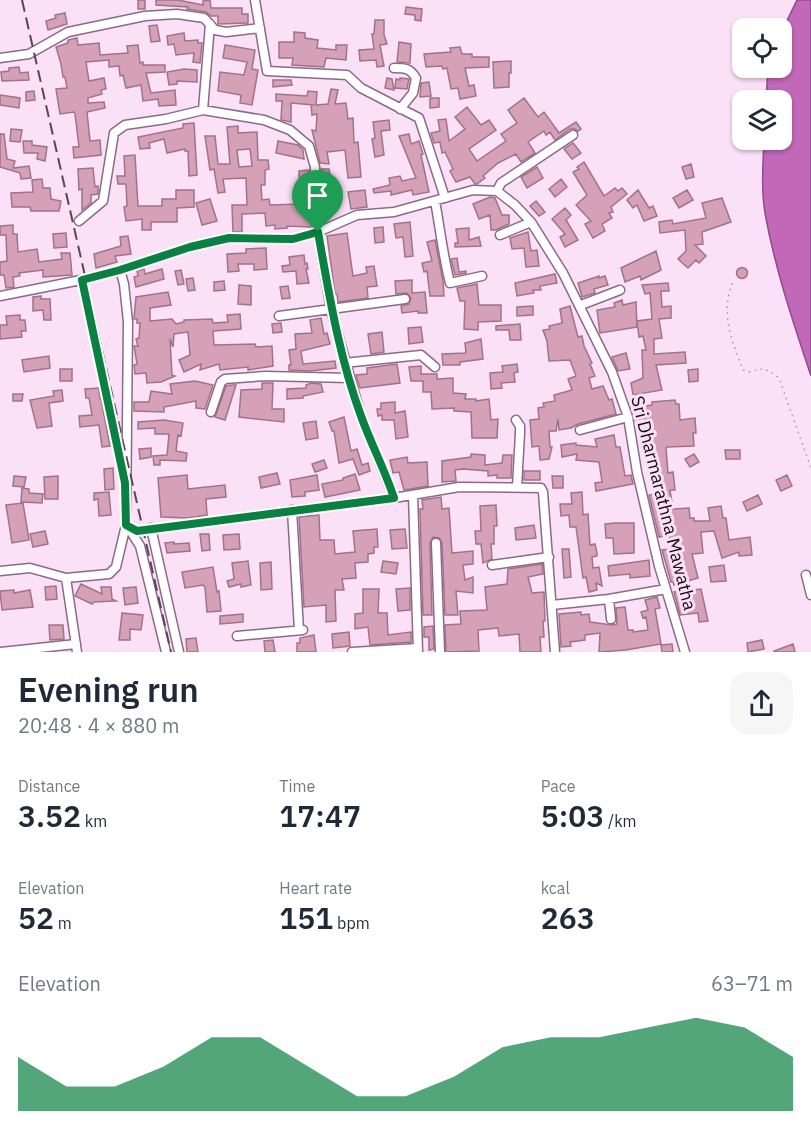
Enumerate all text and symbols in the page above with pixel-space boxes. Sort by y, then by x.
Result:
map controls [732,18,792,150]
button: locate [732,18,792,78]
button: layers [732,90,792,150]
pin [292,170,343,232]
icon: arrive [301,179,334,212]
street label: Sri Dharmarathna Mawatha [626,393,702,613]
text: Evening run [18,668,199,711]
button: share [730,672,793,735]
text: 20:48 · 4 × 880 m [18,712,179,739]
text: Distance [18,776,80,796]
text: Time [279,776,315,796]
text: Pace [541,776,575,796]
text: 3.52 [18,796,81,835]
text: 17:47 [279,796,361,835]
text: 5:03 [541,796,604,835]
text: km [81,811,107,831]
text: /km [604,811,637,831]
text: Elevation [18,878,84,898]
text: Heart rate [279,878,352,898]
text: kcal [541,878,570,898]
text: 52 [18,898,54,937]
text: 151 [279,898,333,937]
text: 263 [541,898,595,937]
text: m [54,913,72,933]
text: bpm [333,913,370,933]
text: Elevation [18,970,101,997]
text: 63–71 m [711,970,793,997]

